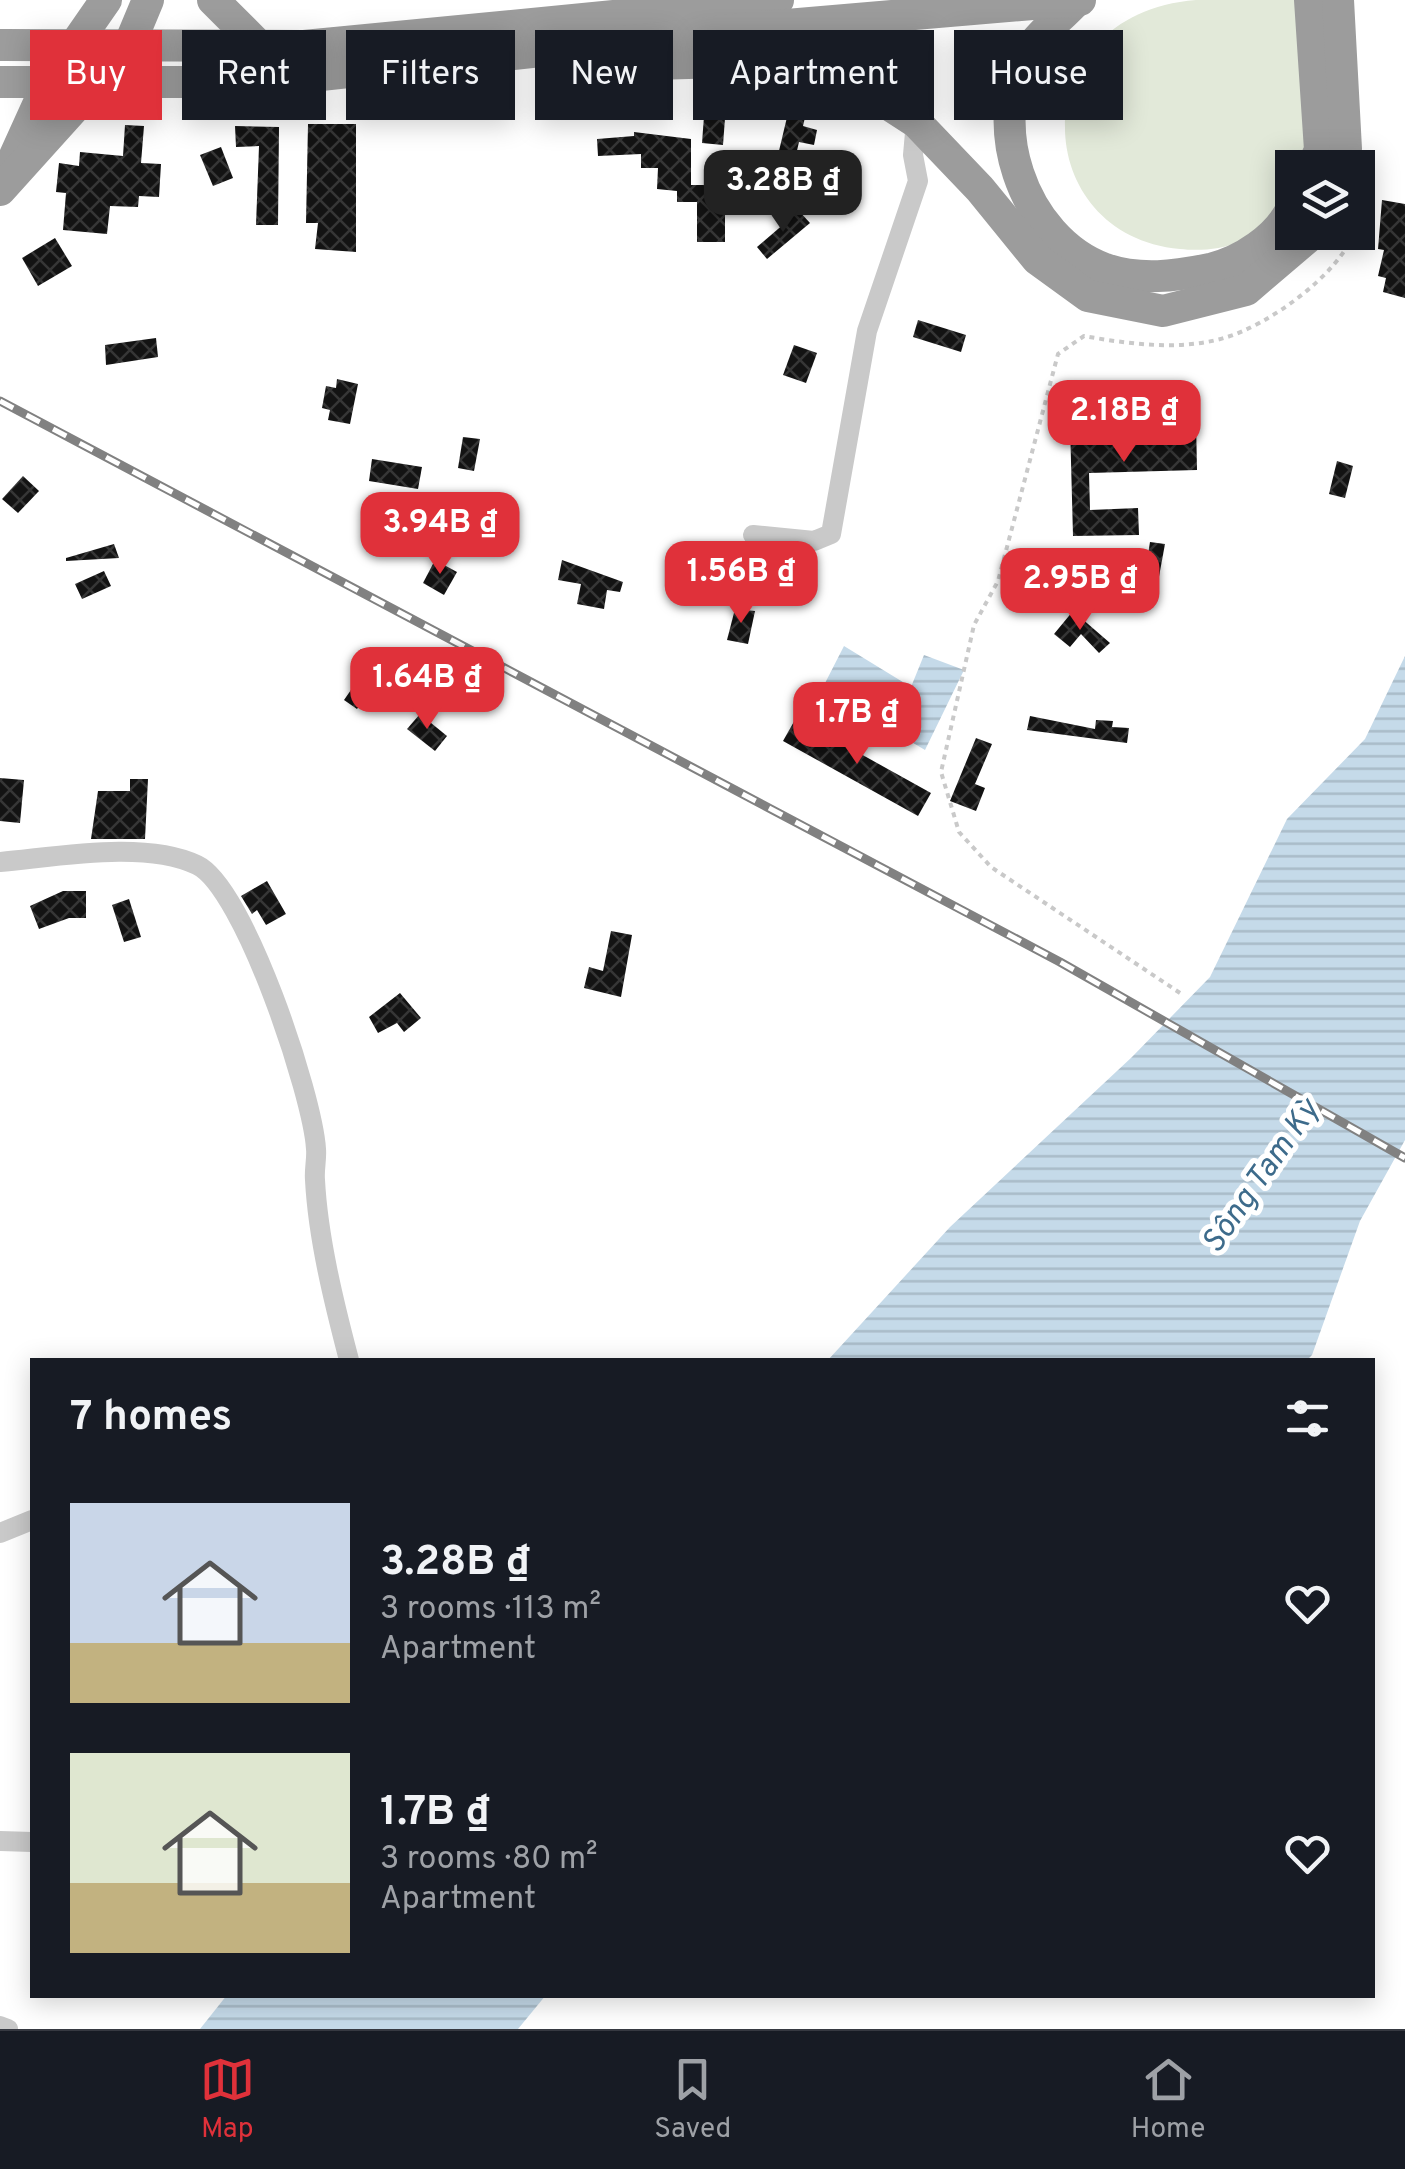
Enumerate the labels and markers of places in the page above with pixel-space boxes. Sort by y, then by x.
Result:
pin: 3.28B ₫ [691,150,875,235]
pin: 2.18B ₫ [1032,380,1216,465]
pin: 3.94B ₫ [348,492,532,577]
pin: 1.56B ₫ [649,541,833,626]
pin: 2.95B ₫ [988,548,1172,633]
pin: 1.64B ₫ [335,647,519,732]
pin: 1.7B ₫ [776,682,938,767]

